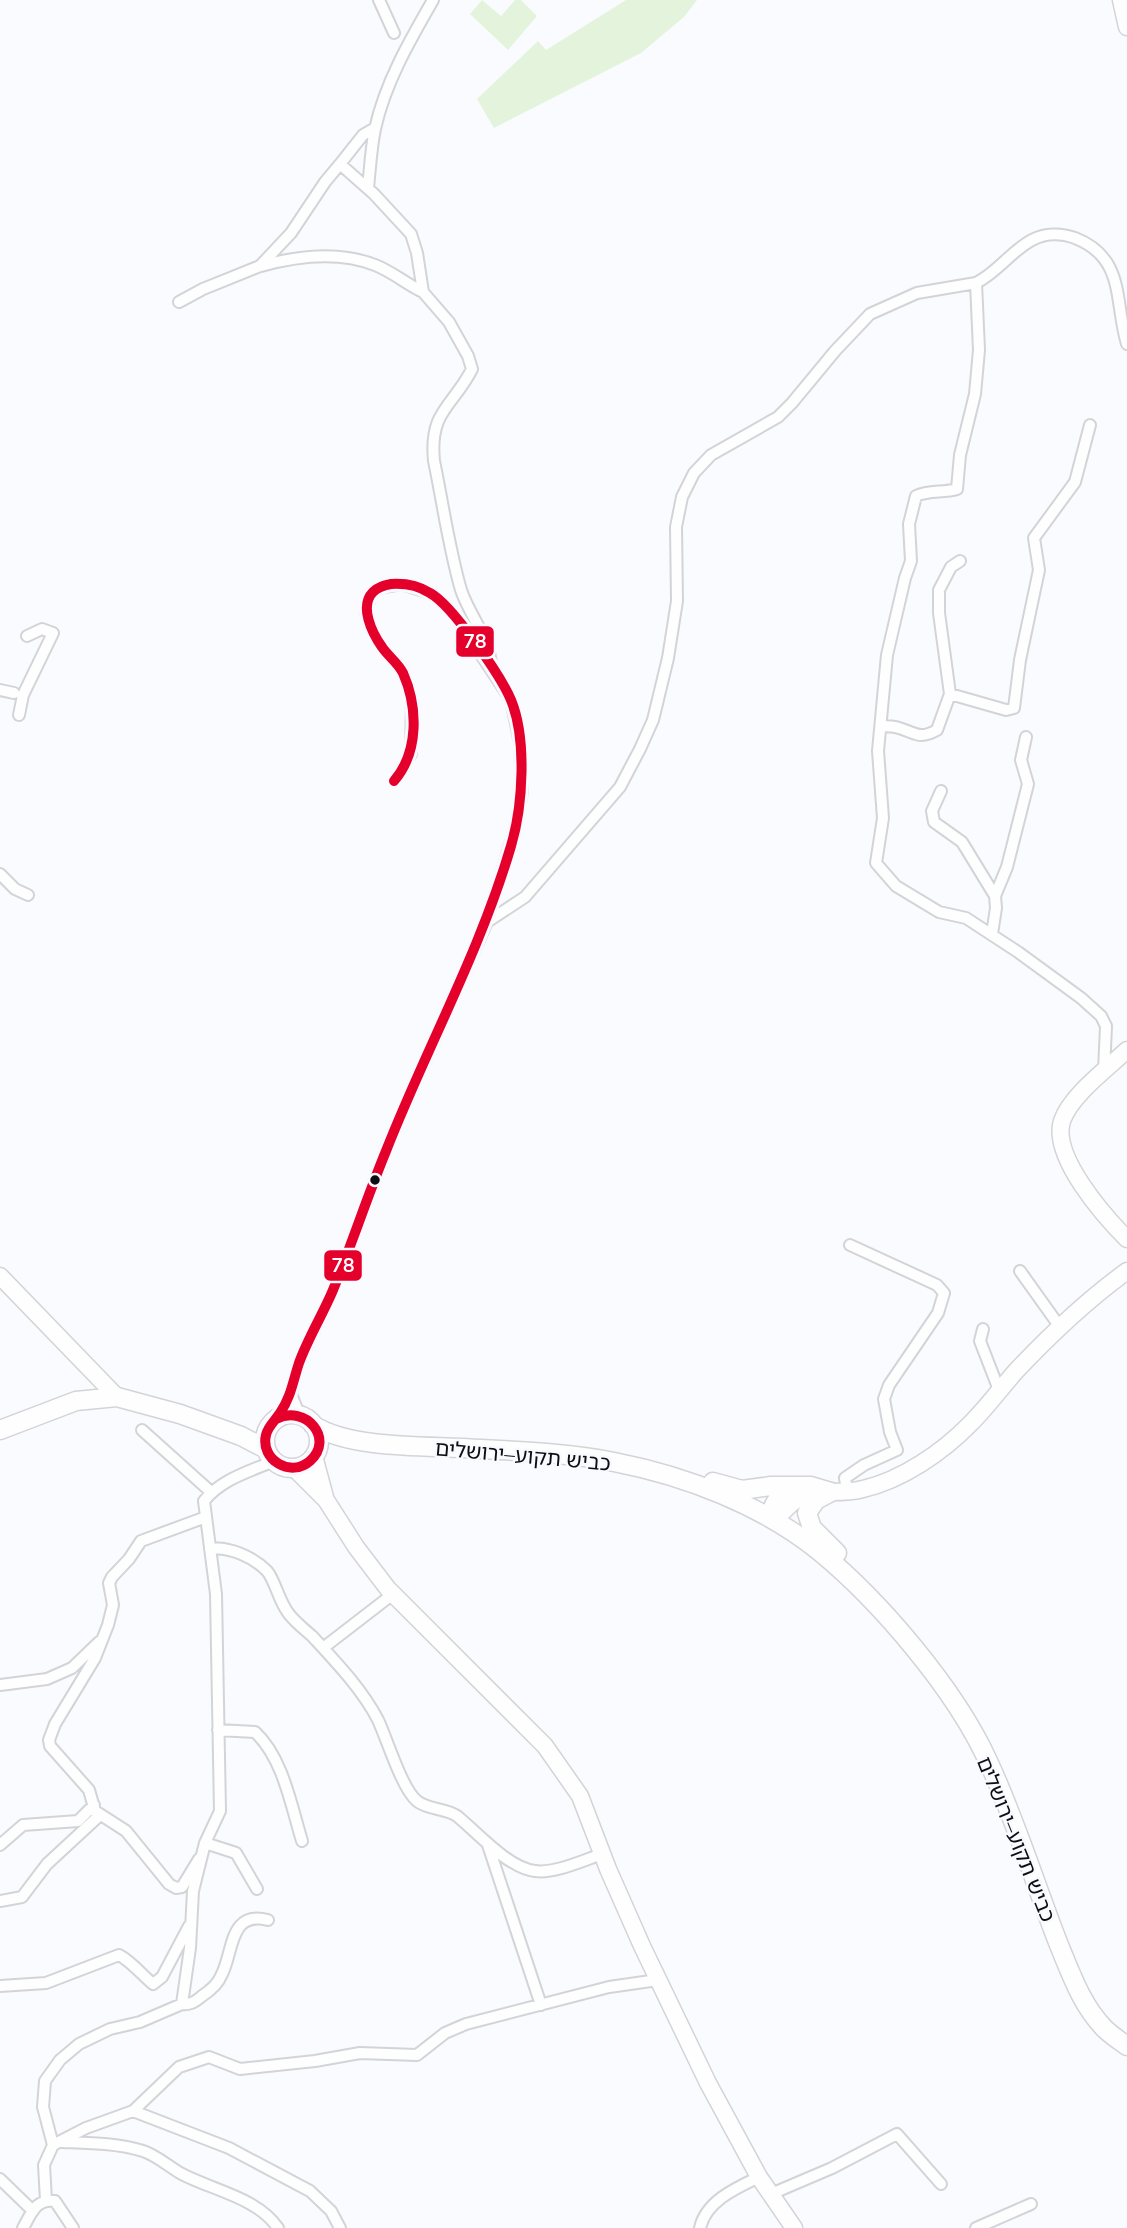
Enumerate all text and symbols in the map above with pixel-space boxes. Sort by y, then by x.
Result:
line badge: 78 [455,625,495,658]
text: 78 [464,629,486,653]
unlabelled marker [368,1173,382,1187]
line badge: 78 [323,1249,363,1282]
text: 78 [332,1253,354,1277]
street label: כביש תקוע–ירושלים [434,1434,612,1476]
street label: כביש תקוע–ירושלים [972,1753,1062,1925]

